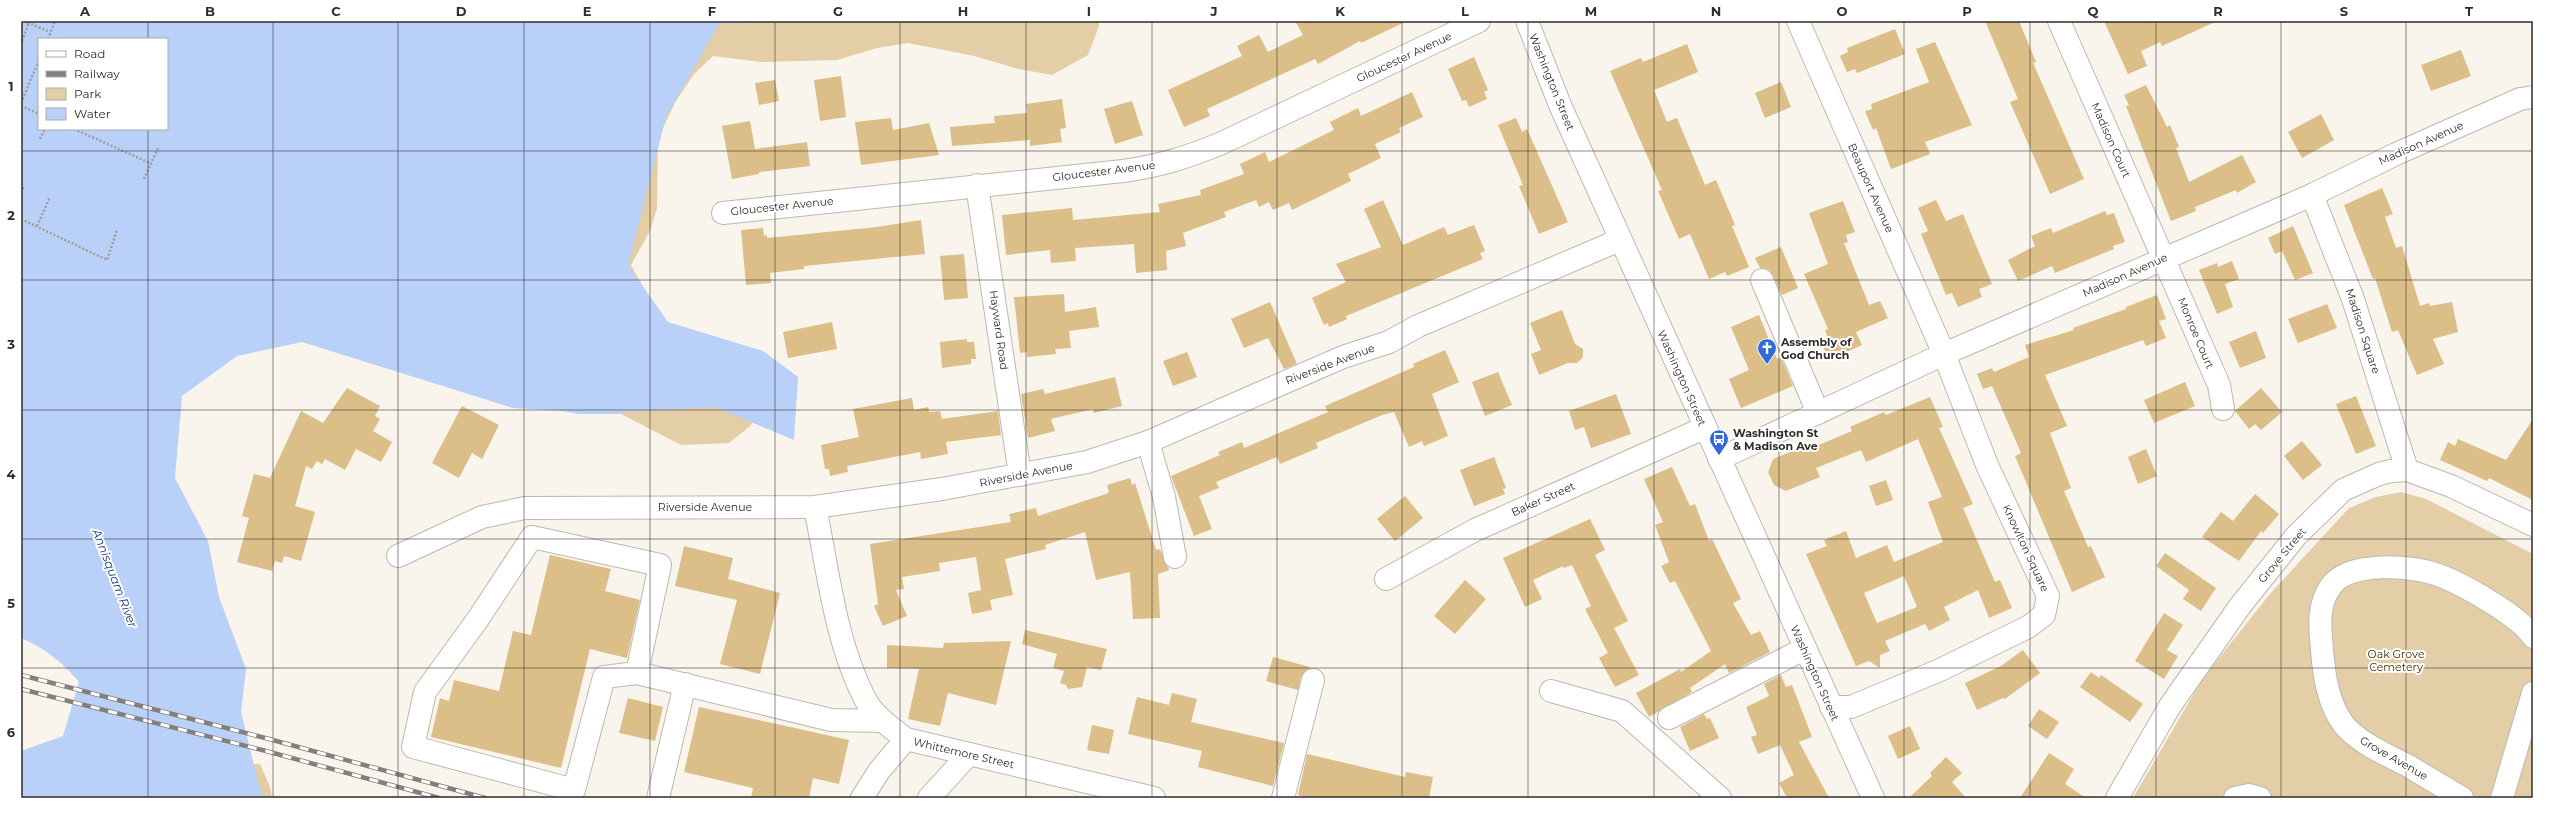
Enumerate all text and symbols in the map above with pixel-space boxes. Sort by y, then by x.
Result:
text: A [79,3,91,19]
text: B [205,3,215,19]
text: C [331,3,341,19]
text: D [456,3,467,19]
text: E [583,3,592,19]
text: F [708,3,716,19]
text: G [833,3,843,19]
text: H [958,3,968,19]
text: I [1087,3,1091,19]
text: J [1209,3,1218,19]
text: K [1335,3,1345,19]
text: L [1461,3,1469,19]
text: M [1585,3,1597,19]
text: N [1711,3,1721,19]
text: O [1837,3,1848,19]
text: P [1962,3,1972,19]
text: Q [2088,3,2099,19]
text: R [2213,3,2223,19]
text: S [2340,3,2348,19]
text: T [2465,3,2473,19]
street label: Gloucester Avenue [1354,29,1454,85]
street label: Washington Street [1526,31,1578,133]
legend [38,38,168,130]
text: Road [74,46,105,61]
text: Railway [74,66,120,81]
text: 1 [8,78,14,94]
text: Park [74,86,102,101]
street label: Madison Court [2088,100,2134,180]
text: Water [74,106,111,121]
street label: Madison Avenue [2376,118,2466,168]
street label: Beauport Avenue [1845,141,1897,235]
street label: Gloucester Avenue [1052,158,1157,184]
street label: Gloucester Avenue [730,194,835,218]
text: 2 [7,207,15,223]
street label: Madison Avenue [2080,250,2170,300]
street label: Madison Square [2343,287,2384,376]
street label: Hayward Road [986,289,1012,371]
street label: Monroe Court [2175,295,2218,371]
street label: Washington Street [1655,328,1710,429]
place label: Assembly of God Church [1780,335,1852,362]
text: 3 [6,336,15,352]
church icon: Assembly of God Church [1756,337,1778,365]
street label: Riverside Avenue [1283,340,1377,387]
place label: Washington St & Madison Ave [1733,426,1819,453]
bus stop icon: Washington St & Madison Ave [1708,428,1730,456]
street label: Riverside Avenue [978,458,1074,490]
text: 4 [7,466,16,482]
street label: Baker Street [1509,478,1578,519]
street label: Riverside Avenue [658,500,753,514]
street label: Knowlton Square [2000,502,2053,594]
street label: Grove Street [2255,524,2310,586]
water label: Annisquam River [89,526,141,630]
text: 5 [7,595,15,611]
street label: Washington Street [1788,623,1843,724]
park label: Oak Grove Cemetery [2367,647,2425,674]
text: 6 [7,724,16,740]
street label: Grove Avenue [2357,733,2431,783]
street label: Whittemore Street [912,735,1016,772]

